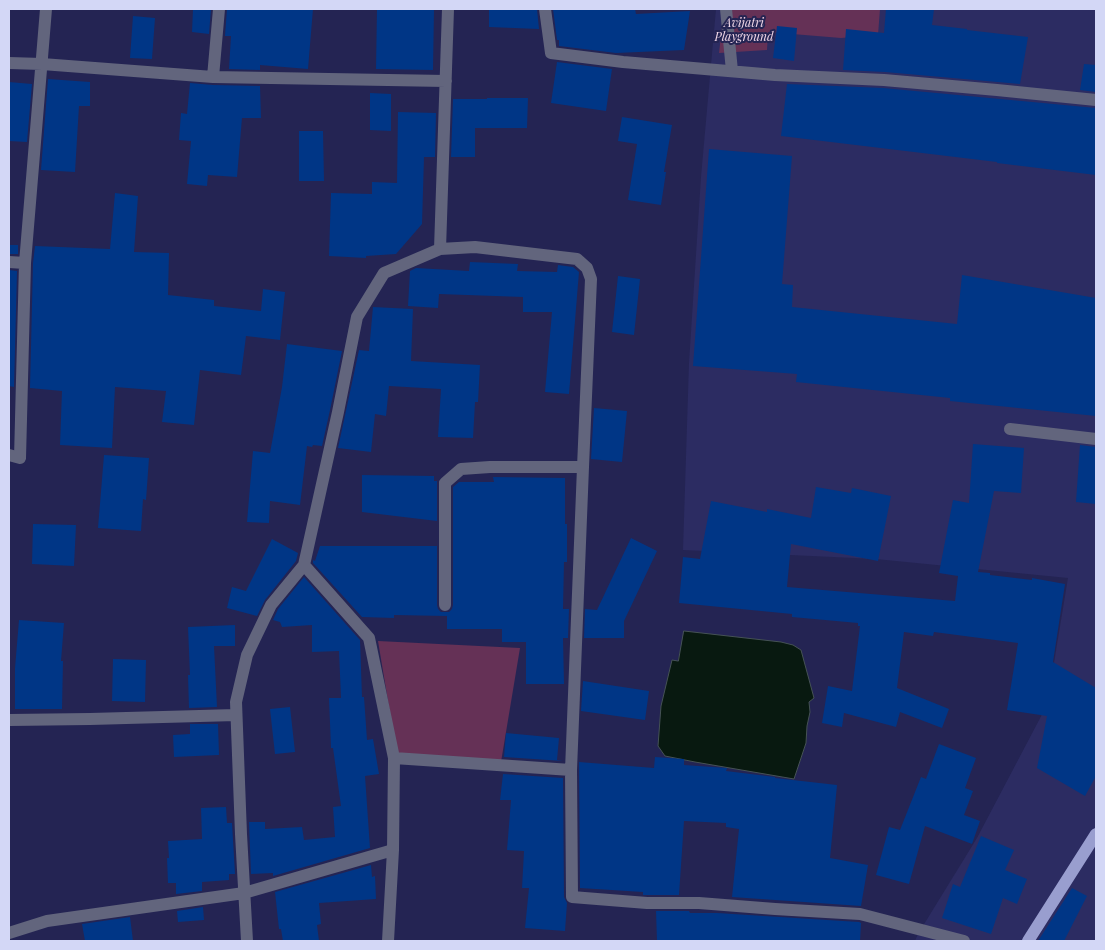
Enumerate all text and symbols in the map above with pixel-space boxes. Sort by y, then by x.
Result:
park label: Avijatri Playground [715,16,773,44]

